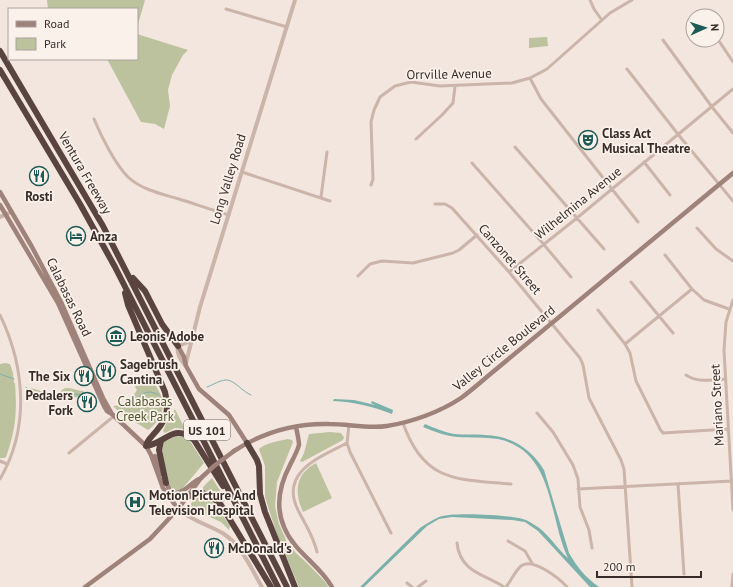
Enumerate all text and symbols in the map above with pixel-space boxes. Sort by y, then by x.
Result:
legend [8,8,138,60]
north arrow [685,8,725,48]
text: Road [44,16,69,31]
text: N [708,23,722,31]
text: Park [44,36,66,51]
street label: Orrville Avenue [406,65,492,83]
place label: Class Act Musical Theatre [602,125,691,157]
street label: Ventura Freeway [54,128,115,217]
theatre icon: Class Act Musical Theatre [577,129,599,151]
street label: Long Valley Road [206,132,250,226]
street label: Wilhelmina Avenue [531,163,625,243]
restaurant icon: Rosti [28,165,50,187]
place label: Rosti [25,188,53,205]
street label: Canzonet Street [475,220,546,298]
hotel icon: Anza [65,225,87,247]
place label: Anza [90,228,117,245]
street label: Calabasas Road [43,255,95,339]
street label: Valley Circle Boulevard [449,301,559,395]
museum icon: Leonis Adobe [105,325,127,347]
place label: Leonis Adobe [130,328,204,345]
place label: Sagebrush Cantina [120,356,178,388]
restaurant icon: Sagebrush Cantina [95,360,117,382]
street label: Mariano Street [706,363,728,446]
restaurant icon: The Six [73,365,95,387]
place label: The Six [28,368,70,385]
place label: Pedalers Fork [25,387,74,419]
restaurant icon: Pedalers Fork [76,391,98,413]
park label: Calabasas Creek Park [116,393,175,425]
road number: US 101 [184,420,230,440]
place label: Motion Picture And Television Hospital [149,487,256,519]
hospital icon: Motion Picture And Television Hospital [124,491,146,513]
restaurant icon: McDonald's [203,537,225,559]
place label: McDonald's [228,540,292,557]
scale bar [597,553,701,579]
text: 200 m [603,559,636,574]

